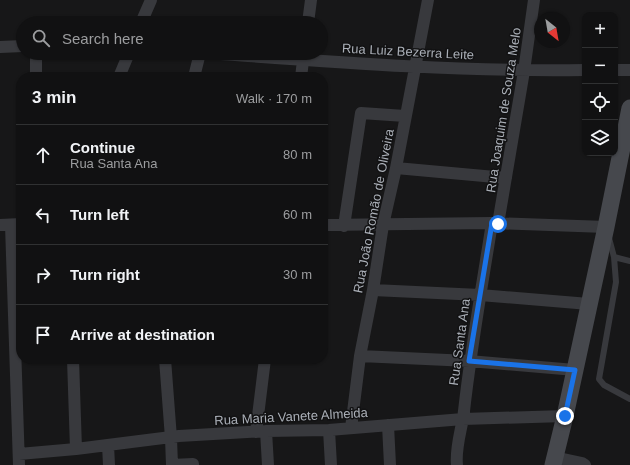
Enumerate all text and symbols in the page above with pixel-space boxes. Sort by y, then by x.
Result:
north arrow [534,12,570,48]
map controls [582,12,618,156]
button: + [582,12,618,48]
search box [16,16,328,60]
street label: Rua Joaquim de Souza Melo [483,26,524,194]
icon: search [30,27,52,49]
text: Search here [62,30,144,47]
street label: Rua Luiz Bezerra Leite [342,41,474,62]
button: − [582,48,618,84]
button: locate [582,84,618,120]
text: 3 min [32,88,76,107]
text: Walk · 170 m [236,91,312,106]
button: layers [582,120,618,156]
street label: Rua João Romão de Oliveira [350,127,397,294]
text: Continue [70,139,135,156]
icon: ahead [32,144,54,166]
text: 80 m [283,147,312,162]
text: Rua Santa Ana [70,156,157,171]
icon: left [32,204,54,226]
text: Turn left [70,206,129,223]
text: 60 m [283,207,312,222]
route start [489,215,507,233]
icon: right [32,264,54,286]
text: Turn right [70,266,140,283]
text: 30 m [283,267,312,282]
street label: Rua Santa Ana [446,297,473,386]
icon: arrive [32,324,54,346]
text: Arrive at destination [70,326,215,343]
street label: Rua Maria Vanete Almeida [214,405,369,428]
route end [556,407,574,425]

